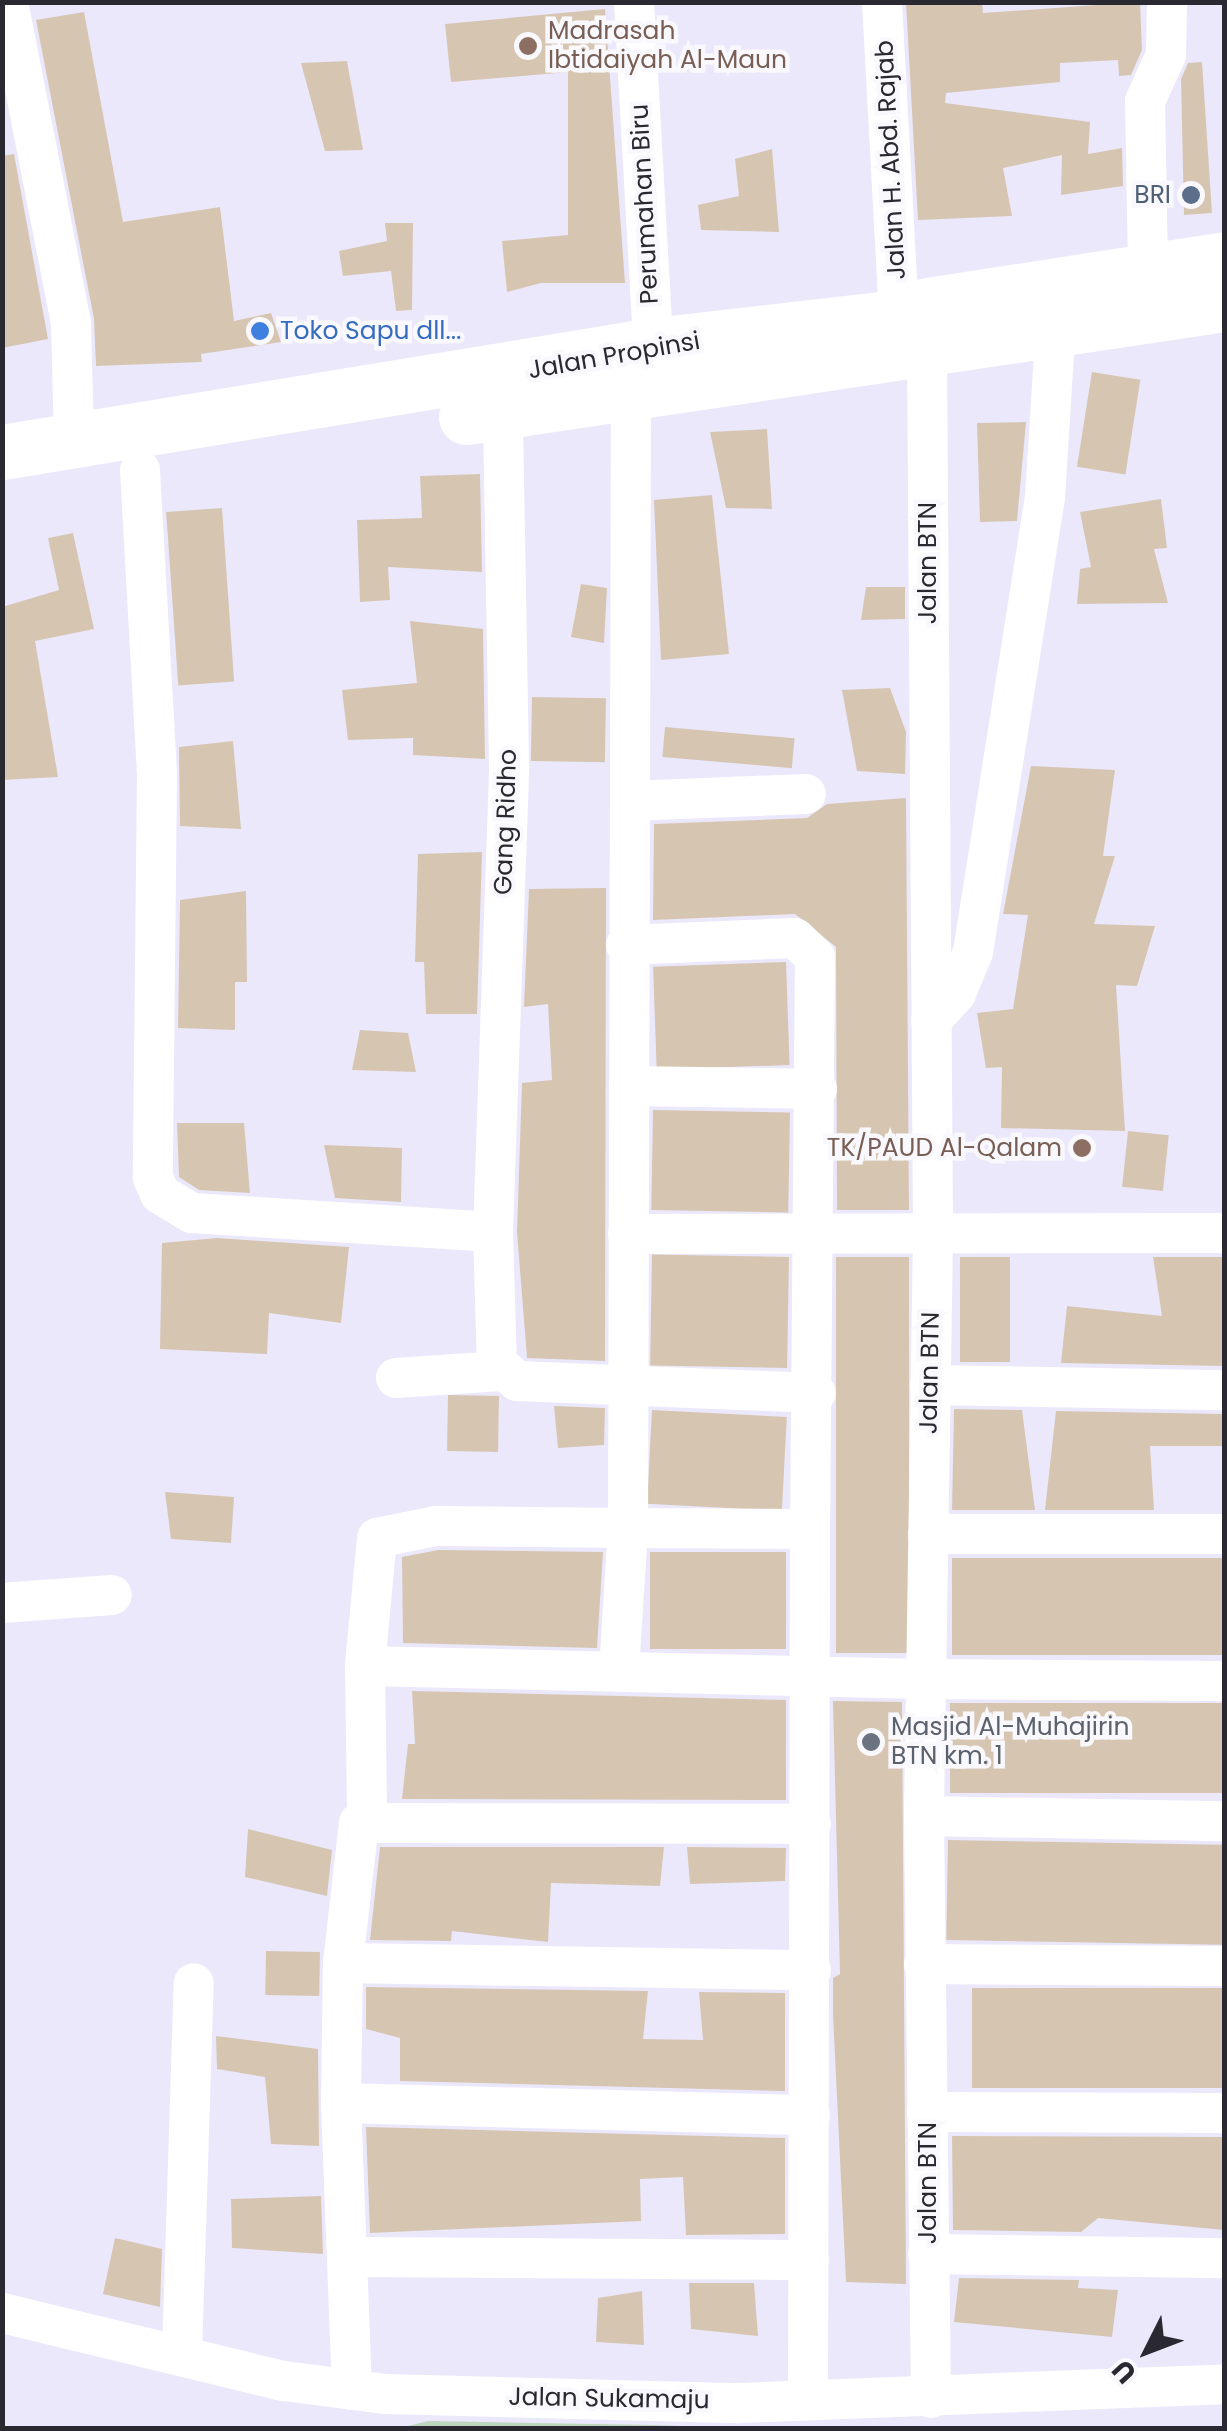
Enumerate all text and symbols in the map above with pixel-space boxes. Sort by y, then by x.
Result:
place label: Madrasah Ibtidaiyah Al-Maun [548,17,787,76]
marker: Madrasah Ibtidaiyah Al-Maun [517,35,539,57]
street label: Jalan H. Abd. Rajab [870,39,912,281]
street label: Perumahan Biru [625,103,665,305]
place label: BRI [1134,180,1171,210]
marker: BRI [1180,184,1202,206]
place label: Toko Sapu dll... [280,316,461,346]
marker: Toko Sapu dll... [249,320,271,342]
street label: Jalan Propinsi [526,326,702,386]
street label: Jalan BTN [913,502,943,624]
street label: Gang Ridho [488,748,524,896]
place label: TK/PAUD Al-Qalam [827,1133,1062,1163]
marker: TK/PAUD Al-Qalam [1071,1137,1093,1159]
street label: Jalan BTN [914,1312,946,1434]
place label: Masjid Al-Muhajirin BTN km. 1 [891,1713,1129,1772]
marker: Masjid Al-Muhajirin BTN km. 1 [860,1731,882,1753]
street label: Jalan BTN [913,2122,943,2244]
north arrow [1097,2301,1197,2401]
text: U [1103,2351,1145,2392]
street label: Jalan Sukamaju [508,2382,710,2416]

